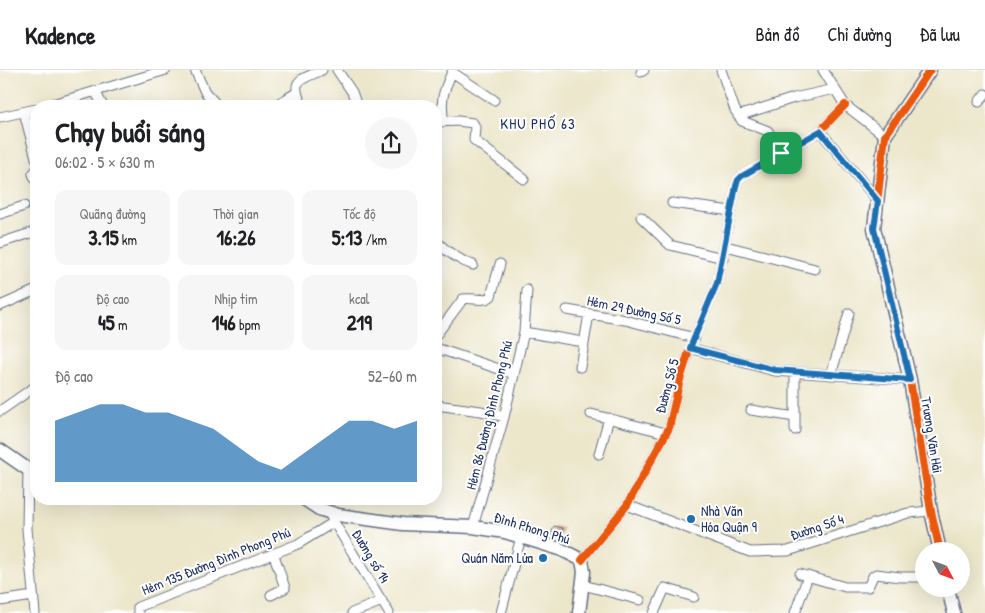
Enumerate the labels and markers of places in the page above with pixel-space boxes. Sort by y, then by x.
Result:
pin [760,132,802,174]
place label: Nhà Văn Hóa Quận 9 [701,501,757,536]
marker: Nhà Văn Hóa Quận 9 [685,513,697,525]
place label: Quán Năm Lửa [461,548,534,567]
marker: Quán Năm Lửa [537,552,549,564]

